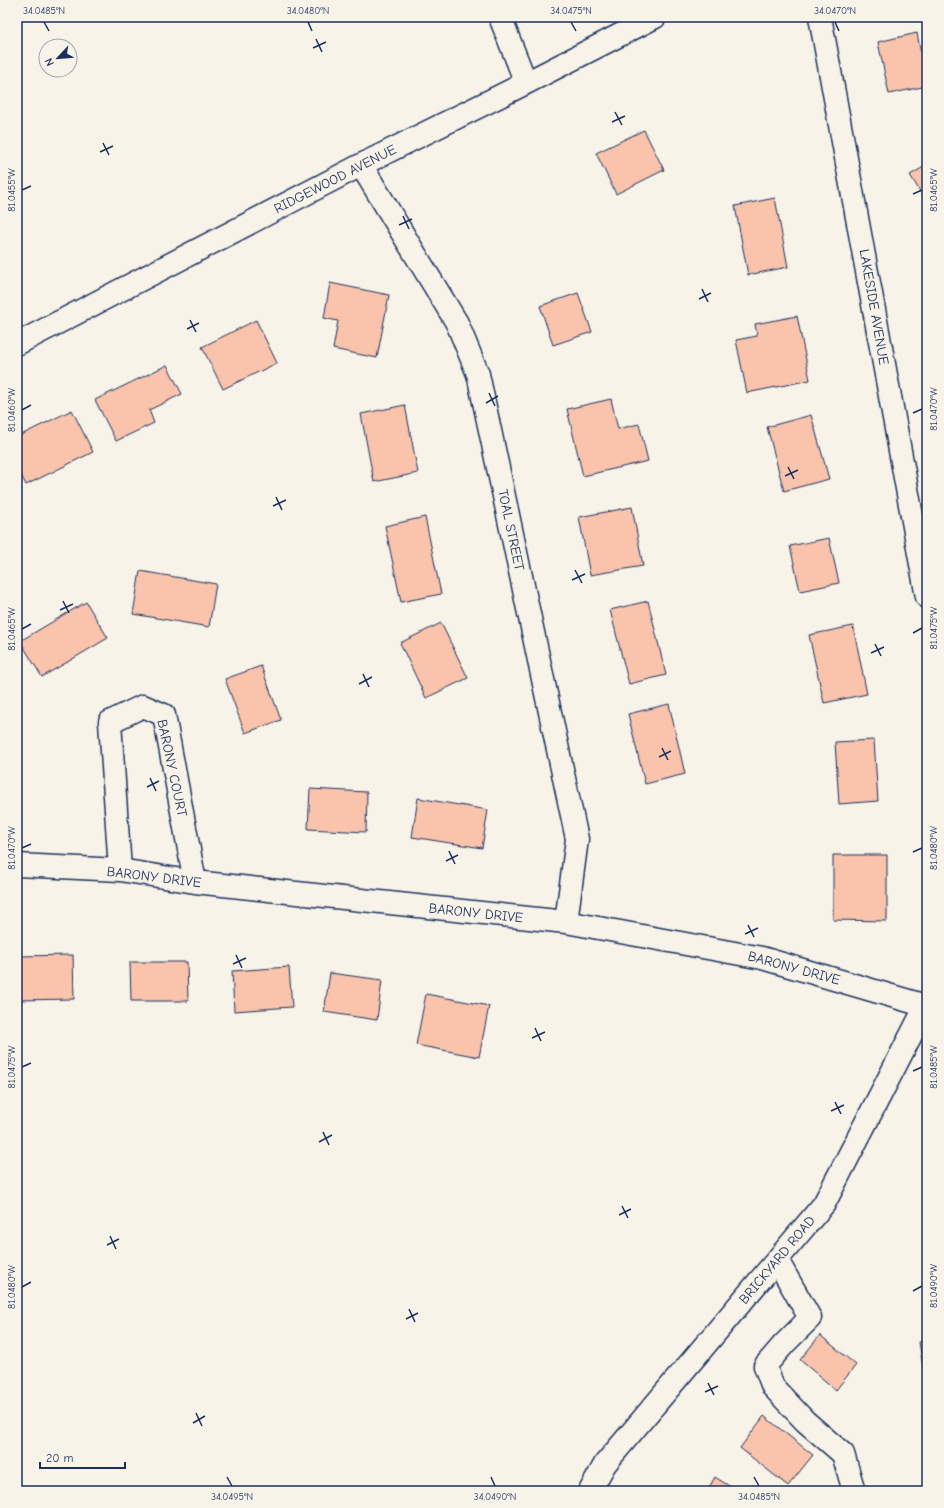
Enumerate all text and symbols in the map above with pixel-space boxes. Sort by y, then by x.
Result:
text: 34.0485°N [23,5,65,17]
text: 34.0480°N [287,5,329,17]
text: 34.0475°N [550,5,592,17]
text: 34.0470°N [814,5,856,17]
north arrow [38,38,78,78]
text: N [42,56,57,68]
street label: RIDGEWOOD AVENUE [271,141,399,217]
text: 81.0455°W [6,168,18,212]
text: 81.0465°W [928,168,940,212]
street label: LAKESIDE AVENUE [855,248,893,366]
text: 81.0470°W [928,387,940,431]
text: 81.0460°W [6,388,18,432]
street label: TOAL STREET [494,488,528,573]
text: 81.0475°W [928,606,940,649]
text: 81.0465°W [6,607,18,651]
street label: BARONY COURT [153,718,191,819]
text: 81.0470°W [6,826,18,870]
text: 81.0480°W [928,826,940,870]
street label: BARONY DRIVE [106,863,202,891]
street label: BARONY DRIVE [428,900,524,926]
street label: BARONY DRIVE [746,948,842,988]
text: 81.0475°W [6,1045,18,1088]
text: 81.0485°W [928,1045,940,1089]
street label: BRICKYARD ROAD [735,1212,819,1308]
text: 81.0490°W [928,1264,940,1308]
text: 81.0480°W [6,1265,18,1309]
scale bar [40,1444,125,1470]
text: 20 m [46,1451,74,1465]
text: 34.0495°N [211,1491,253,1503]
text: 34.0490°N [474,1491,516,1503]
text: 34.0485°N [738,1491,780,1503]

